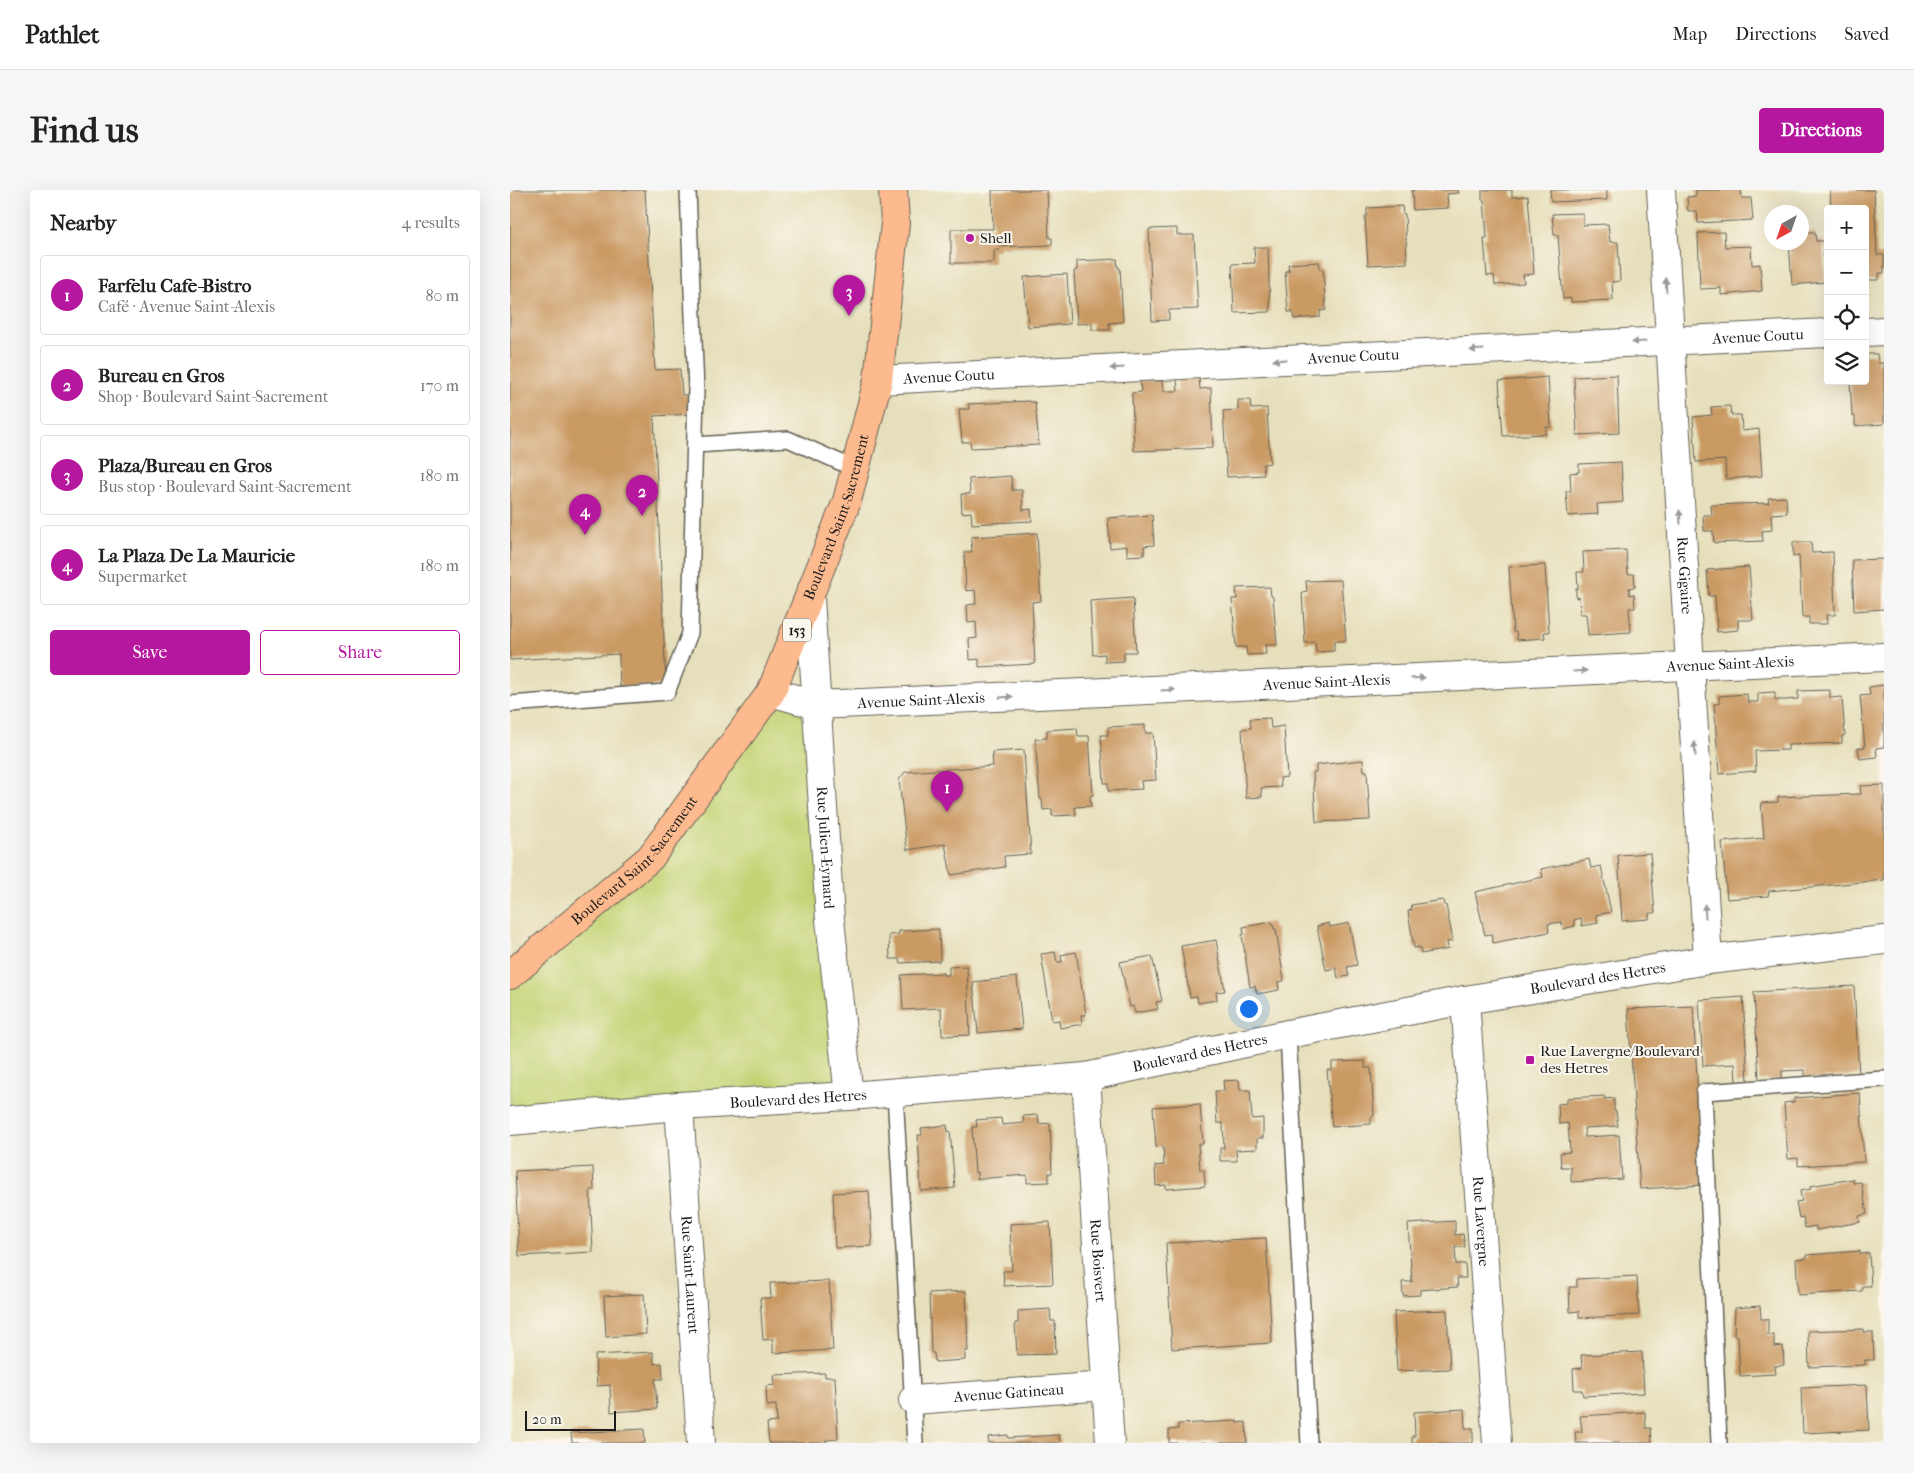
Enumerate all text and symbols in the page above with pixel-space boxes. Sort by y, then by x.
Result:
text: Pathlet [25,21,99,49]
text: Map [1673,24,1707,45]
text: Directions [1735,24,1816,45]
text: Saved [1844,24,1889,45]
button: Directions [1759,108,1884,153]
text: Find us [30,110,139,151]
north arrow [1764,205,1809,250]
map controls [1824,205,1869,385]
button: + [1824,205,1869,250]
text: Nearby [50,211,116,235]
text: 4 results [402,213,460,232]
place label: Shell [980,229,1012,247]
marker: Shell [964,232,976,244]
button: − [1824,250,1869,295]
text: Farfelu Cafe-Bistro [98,275,251,297]
pin: 3 [833,275,865,316]
one-way arrow [1662,277,1670,293]
text: 1 [64,286,70,305]
text: 80 m [425,286,459,305]
button: locate [1824,295,1869,340]
text: Café · Avenue Saint-Alexis [98,297,275,316]
street label: Avenue Coutu [1711,325,1805,348]
one-way arrow [1631,338,1647,346]
button: layers [1824,340,1869,385]
street label: Avenue Coutu [1306,345,1400,368]
one-way arrow [1469,346,1485,354]
one-way arrow [1271,356,1287,364]
one-way arrow [1109,364,1125,372]
text: Bureau en Gros [98,365,225,387]
street label: Avenue Coutu [902,365,996,388]
text: 2 [63,376,71,395]
text: 170 m [420,376,459,395]
text: Shop · Boulevard Saint-Sacrement [98,387,328,406]
street label: Boulevard Saint-Sacrement [800,431,873,603]
text: Plaza/Bureau en Gros [98,455,272,477]
text: 3 [64,466,70,485]
text: 180 m [420,466,459,485]
pin: 2 [626,475,658,516]
text: Bus stop · Boulevard Saint-Sacrement [98,477,352,496]
pin: 4 [569,494,601,535]
one-way arrow [1676,509,1684,525]
street label: Rue Gigaire [1673,536,1696,615]
text: La Plaza De La Mauricie [98,545,295,567]
text: 4 [62,556,72,575]
text: 180 m [420,556,459,575]
text: Supermarket [98,567,188,586]
road number: 153 [783,618,811,642]
button: Save [50,630,250,675]
button: Share [260,630,460,675]
street label: Avenue Saint-Alexis [1665,652,1795,676]
one-way arrow [1572,667,1588,675]
street label: Avenue Saint-Alexis [1262,670,1391,694]
one-way arrow [1410,674,1426,682]
one-way arrow [1160,685,1176,693]
street label: Avenue Saint-Alexis [856,688,986,712]
one-way arrow [998,693,1014,701]
one-way arrow [1690,741,1698,757]
pin: 1 [931,771,963,812]
street label: Rue Julien-Eymard [813,786,838,910]
street label: Boulevard Saint-Sacrement [568,792,702,929]
one-way arrow [1700,903,1708,919]
street label: Boulevard des Hetres [1529,958,1667,998]
your location [1236,996,1262,1022]
street label: Boulevard des Hetres [1131,1030,1269,1076]
place label: Rue Lavergne/Boulevard des Hetres [1540,1042,1701,1077]
marker: Rue Lavergne/Boulevard des Hetres [1524,1054,1536,1066]
street label: Boulevard des Hetres [729,1086,868,1112]
street label: Rue Lavergne [1469,1176,1493,1268]
street label: Rue Saint-Laurent [677,1215,703,1335]
street label: Rue Boisvert [1086,1218,1110,1303]
street label: Avenue Gatineau [952,1380,1065,1406]
scale bar [525,1408,616,1431]
text: 20 m [532,1411,562,1428]

